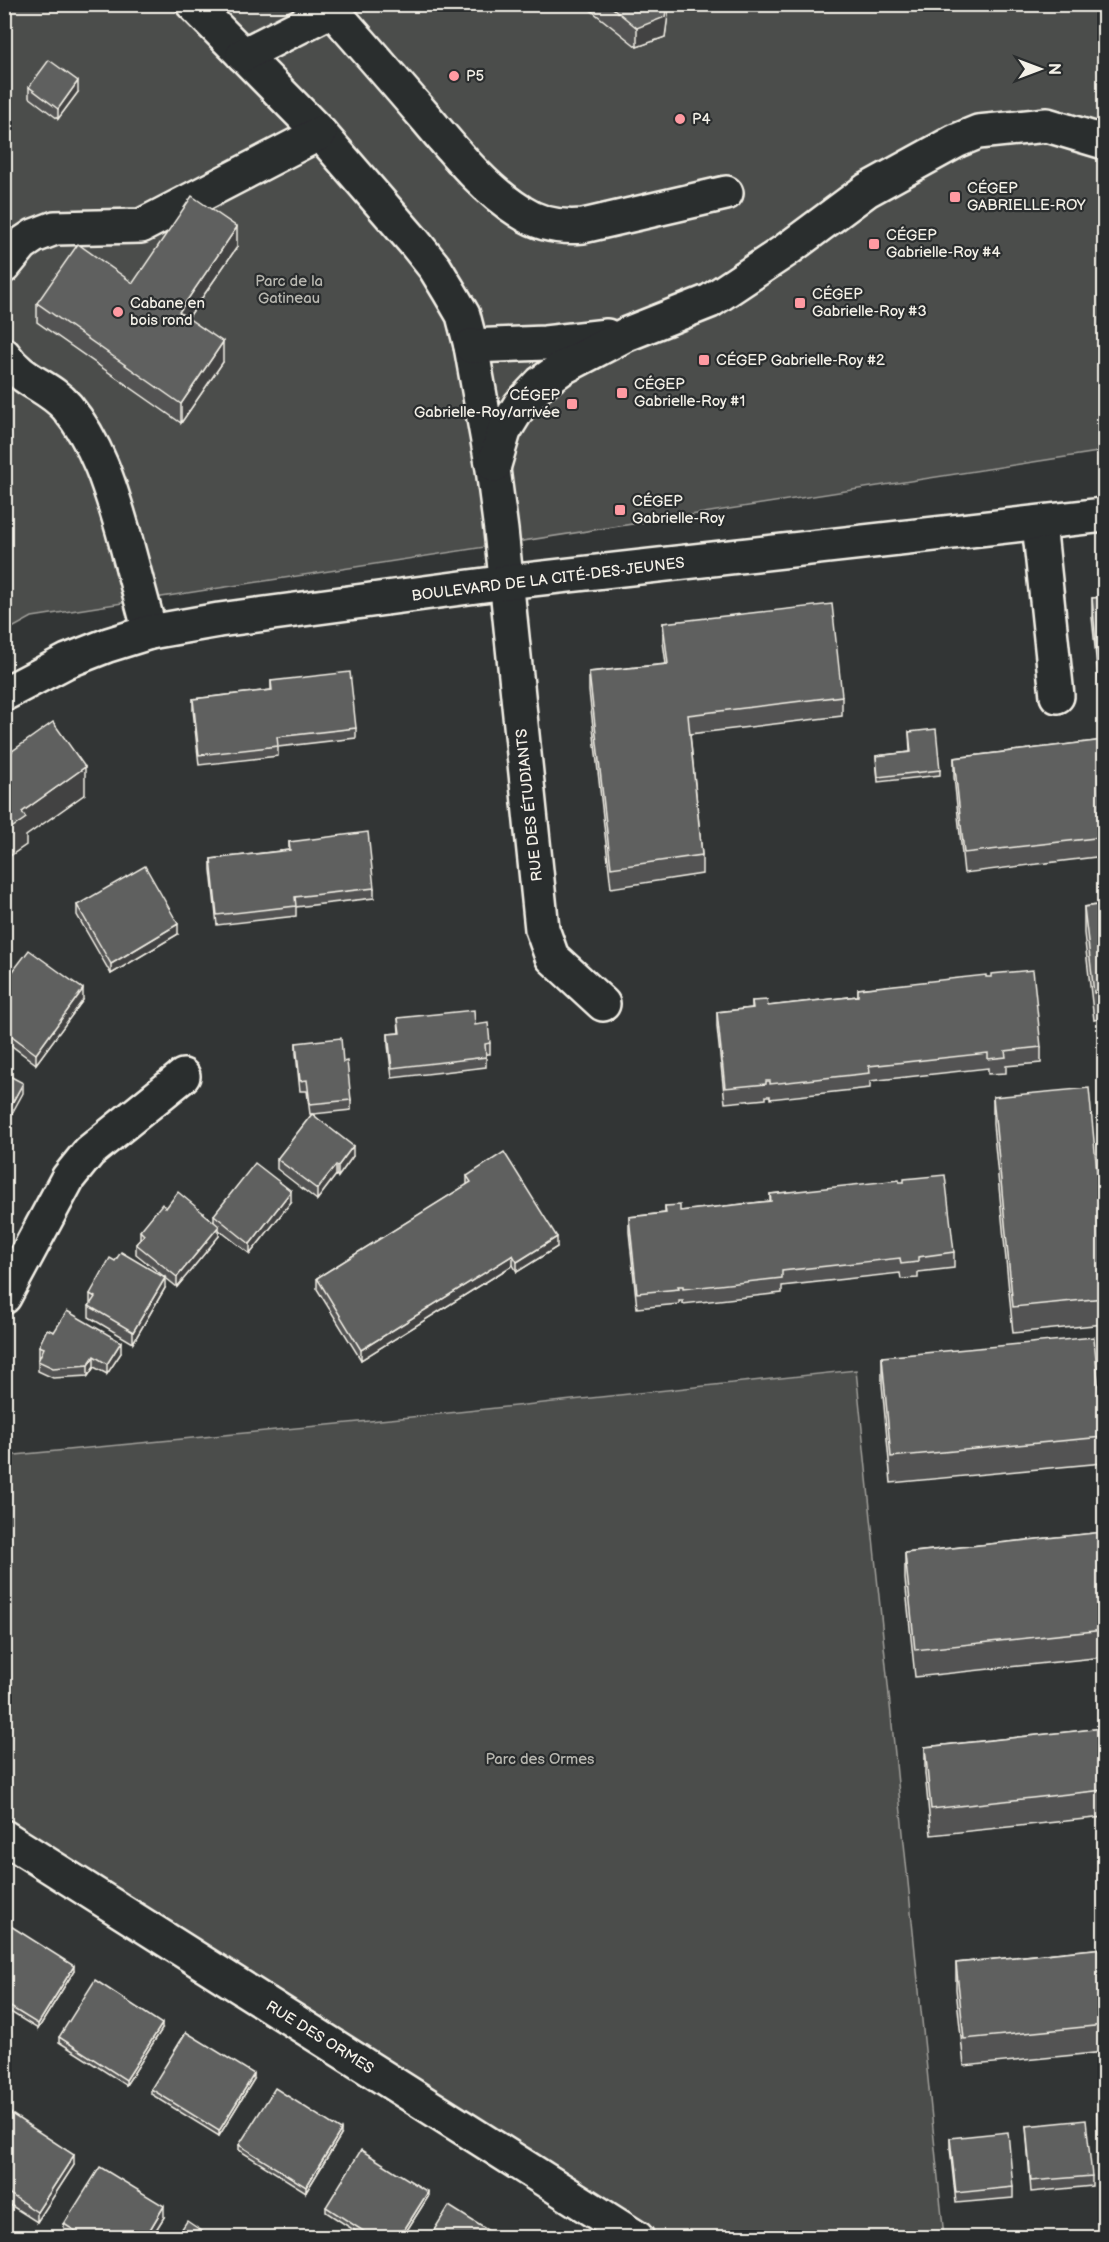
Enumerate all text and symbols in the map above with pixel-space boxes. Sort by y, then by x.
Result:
north arrow [1010,39,1070,99]
text: N [1044,63,1063,75]
place label: P5 [466,67,484,86]
marker: P5 [447,69,461,83]
place label: P4 [692,110,711,129]
marker: P4 [673,112,687,126]
place label: CÉGEP GABRIELLE-ROY [967,179,1086,215]
marker: CÉGEP GABRIELLE-ROY [948,190,962,204]
place label: CÉGEP Gabrielle-Roy #4 [886,226,1001,262]
marker: CÉGEP Gabrielle-Roy #4 [867,237,881,251]
park label: Parc de la Gatineau [255,272,323,308]
place label: CÉGEP Gabrielle-Roy #3 [812,285,927,321]
place label: Cabane en bois rond [130,294,205,330]
marker: CÉGEP Gabrielle-Roy #3 [793,296,807,310]
marker: Cabane en bois rond [111,305,125,319]
place label: CÉGEP Gabrielle-Roy #2 [716,351,885,370]
marker: CÉGEP Gabrielle-Roy #2 [697,353,711,367]
place label: CÉGEP Gabrielle-Roy #1 [634,375,745,411]
place label: CÉGEP Gabrielle-Roy/arrivée [414,386,561,422]
marker: CÉGEP Gabrielle-Roy #1 [615,386,629,400]
marker: CÉGEP Gabrielle-Roy/arrivée [565,397,579,411]
place label: CÉGEP Gabrielle-Roy [632,492,725,528]
marker: CÉGEP Gabrielle-Roy [613,503,627,517]
street label: BOULEVARD DE LA CITÉ-DES-JEUNES [411,553,686,606]
street label: RUE DES ÉTUDIANTS [512,728,547,882]
park label: Parc des Ormes [485,1750,595,1769]
street label: RUE DES ORMES [262,1997,377,2078]

